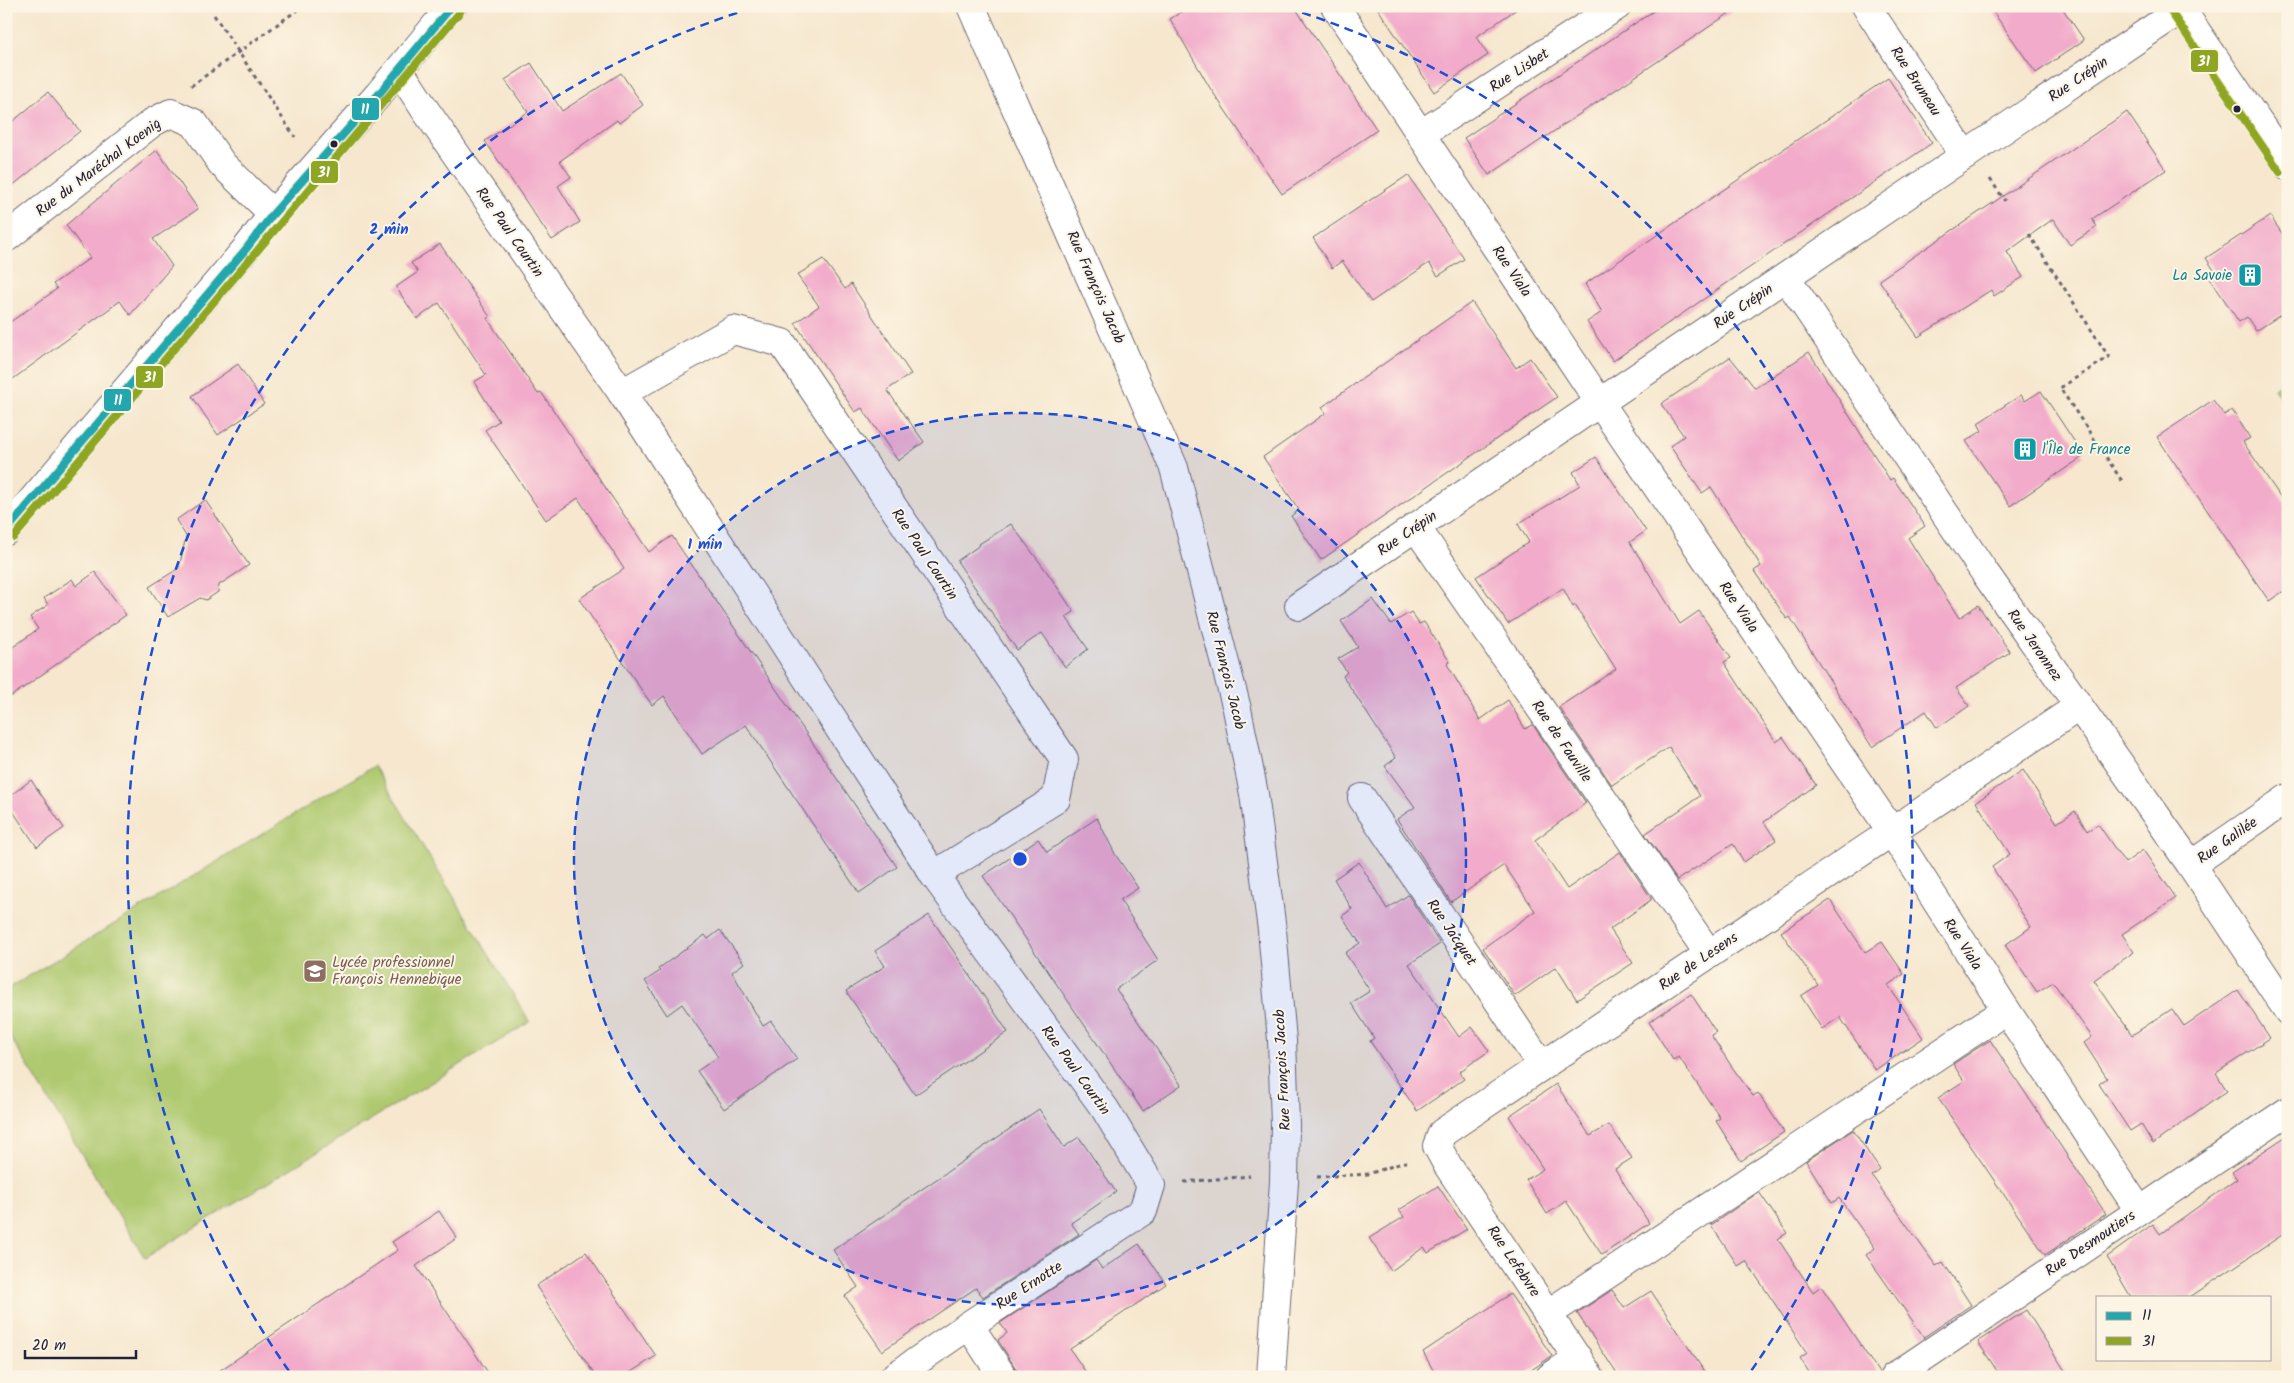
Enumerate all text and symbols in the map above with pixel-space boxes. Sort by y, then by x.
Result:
street label: Rue Lisbet [1485,42,1554,99]
street label: Rue Bruneau [1883,42,1947,121]
line badge: 31 [2190,49,2219,73]
street label: Rue Crépin [2044,51,2113,109]
text: 31 [2197,51,2211,73]
line badge: 11 [351,97,380,121]
text: 11 [361,99,370,121]
unlabelled marker [2232,104,2242,114]
street label: Rue du Maréchal Koenig [31,112,167,223]
unlabelled marker [329,139,339,149]
line badge: 31 [310,160,339,184]
text: 31 [317,162,331,184]
street label: Rue Paul Courtin [469,182,549,283]
text: 2 min [369,218,409,242]
street label: Rue François Jacob [1059,227,1131,348]
street label: Rue Viala [1485,241,1537,302]
building icon: La Savoie [2237,262,2263,288]
place label: La Savoie [2172,264,2232,288]
street label: Rue Crépin [1709,278,1778,336]
line badge: 31 [135,365,164,389]
text: 31 [143,367,157,389]
line badge: 11 [103,388,132,412]
text: 11 [114,390,123,412]
building icon: l'Île de France [2012,436,2038,462]
place label: l'Île de France [2042,438,2131,462]
street label: Rue Paul Courtin [885,504,964,605]
street label: Rue Crépin [1373,505,1442,563]
text: 1 min [688,533,722,557]
street label: Rue Viala [1712,577,1764,638]
street label: Rue Jeronnez [2000,604,2068,687]
street label: Rue François Jacob [1199,608,1251,732]
street label: Rue de Fauville [1525,695,1598,788]
street label: Rue Galilée [2192,811,2263,870]
centre of rings [1011,850,1029,868]
street label: Rue Jacquet [1420,894,1483,971]
street label: Rue Viala [1936,914,1988,975]
street label: Rue de Lesens [1654,926,1744,997]
place label: Lycée professionnel François Hennebique [332,951,462,992]
school or university icon: Lycée professionnel François Hennebique [302,958,328,984]
street label: Rue François Jacob [1268,1009,1298,1131]
street label: Rue Paul Courtin [1034,1021,1116,1121]
street label: Rue Desmoutiers [2040,1204,2141,1283]
street label: Rue Lefebvre [1480,1221,1546,1302]
street label: Rue Ernotte [991,1255,1068,1317]
legend [2096,1296,2272,1360]
text: 11 [2142,1304,2152,1328]
scale bar [25,1328,136,1360]
text: 31 [2142,1330,2156,1354]
text: 20 m [32,1334,66,1358]

